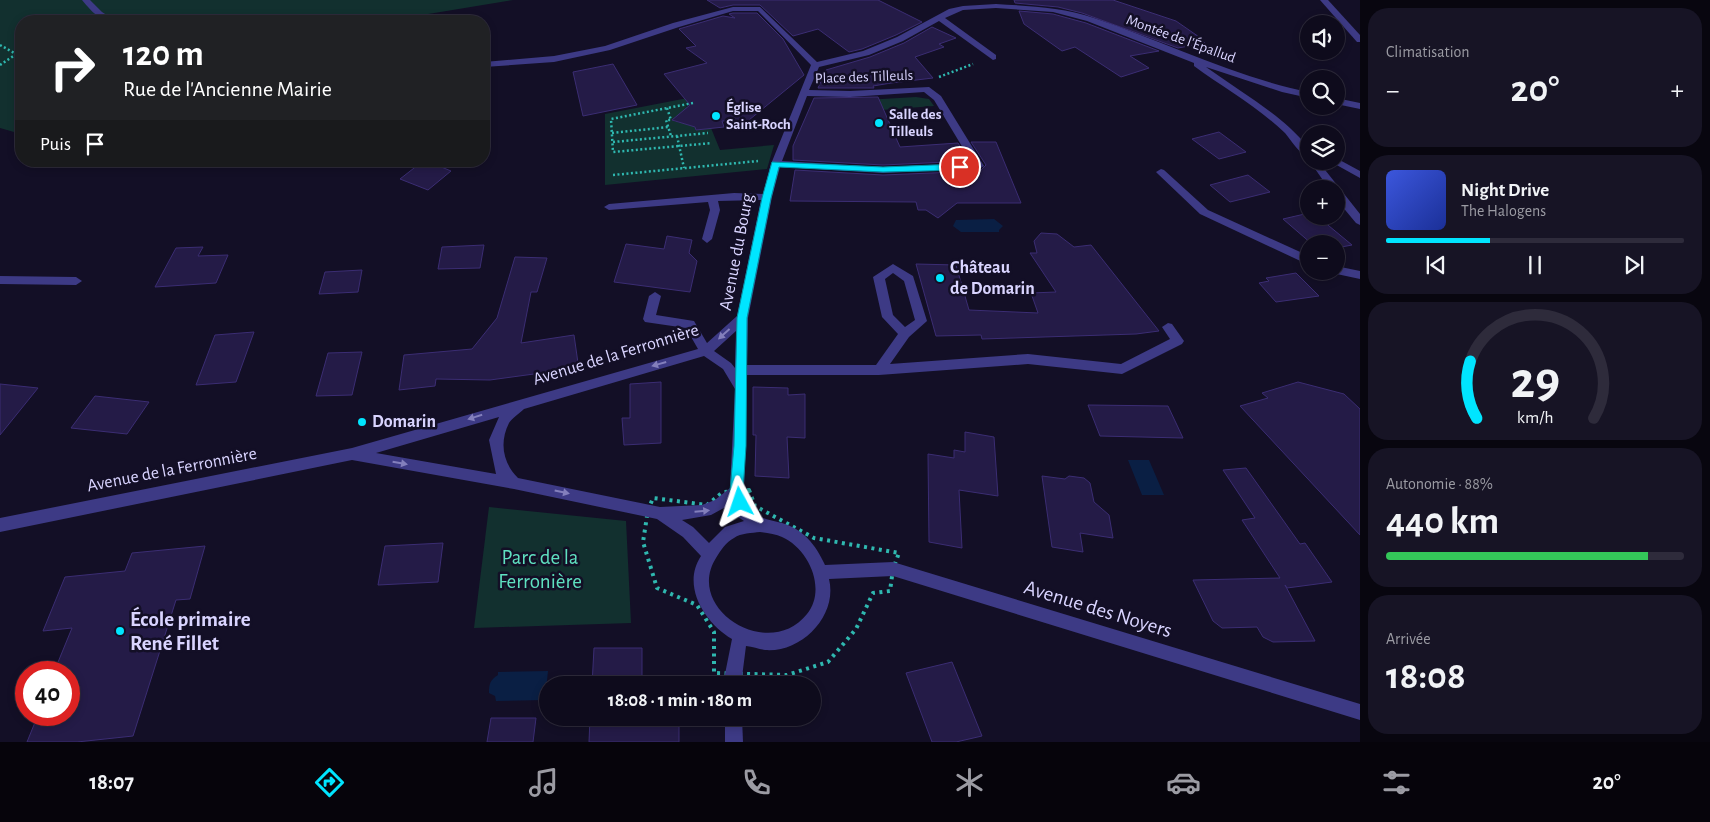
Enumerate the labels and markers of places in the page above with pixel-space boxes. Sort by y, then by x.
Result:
place label: Église Saint-Roch [726,98,791,132]
place label: Salle des Tilleuls [889,107,942,139]
marker: Église Saint-Roch [710,110,722,122]
marker: Salle des Tilleuls [873,117,885,129]
pin [939,146,981,188]
place label: Château de Domarin [950,259,1035,298]
marker: Château de Domarin [934,272,946,284]
place label: Domarin [372,413,436,431]
marker: Domarin [356,416,368,428]
place label: École primaire René Fillet [130,606,251,654]
marker: École primaire René Fillet [114,625,126,637]

